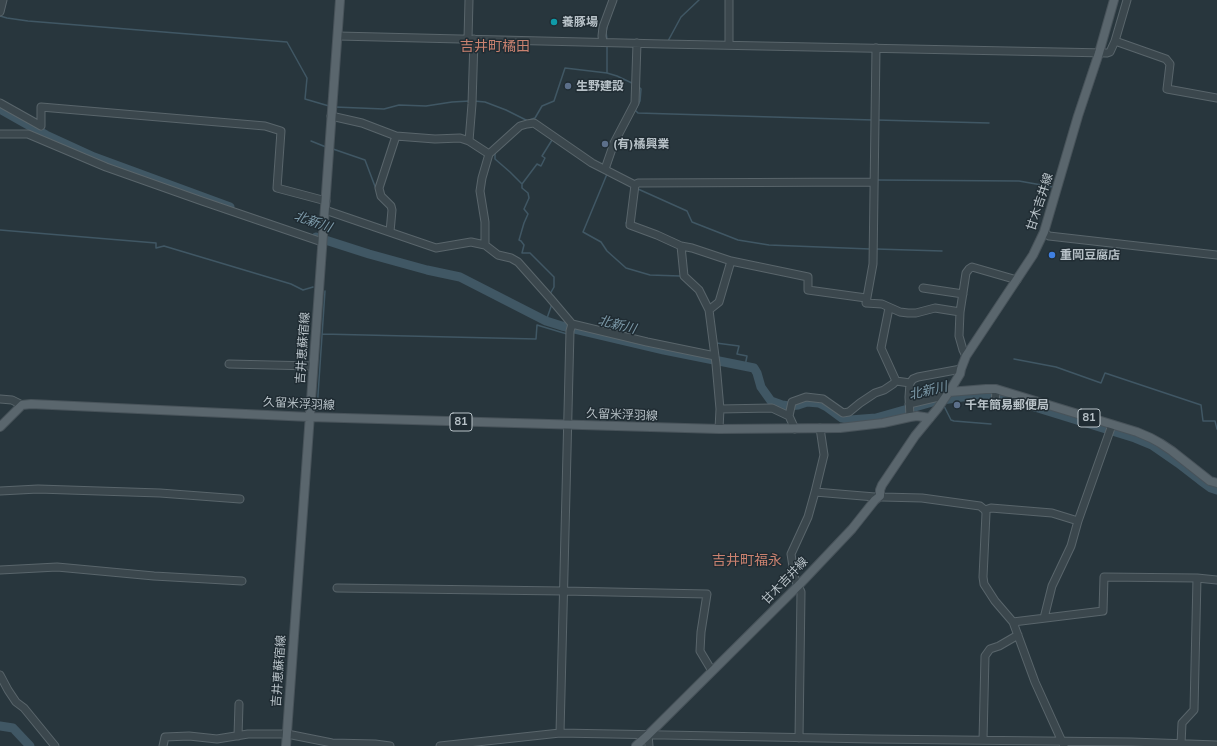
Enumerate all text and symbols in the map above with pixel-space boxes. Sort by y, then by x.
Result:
place label: 養豚場 [562,15,598,29]
marker: 養豚場 [549,17,559,27]
district label: 吉井町橘田 [460,39,530,55]
place label: 生野建設 [576,79,624,93]
marker: 生野建設 [563,81,573,91]
place label: (有)橘興業 [613,137,670,151]
marker: (有)橘興業 [600,139,610,149]
street label: 甘木吉井線 [1024,171,1056,233]
water label: 北新川 [292,208,334,236]
place label: 重岡豆腐店 [1060,248,1120,262]
marker: 重岡豆腐店 [1047,250,1057,260]
street label: 吉井恵蘇宿線 [293,312,313,384]
water label: 北新川 [596,313,638,337]
water label: 北新川 [907,379,949,403]
street label: 久留米浮羽線 [263,395,335,413]
place label: 千年簡易郵便局 [965,398,1049,412]
marker: 千年簡易郵便局 [952,400,962,410]
street label: 久留米浮羽線 [586,407,658,423]
road number: 81 [1078,409,1100,427]
road number: 81 [450,413,472,431]
district label: 吉井町福永 [712,553,782,569]
street label: 甘木吉井線 [759,554,811,608]
street label: 吉井恵蘇宿線 [269,635,289,707]

